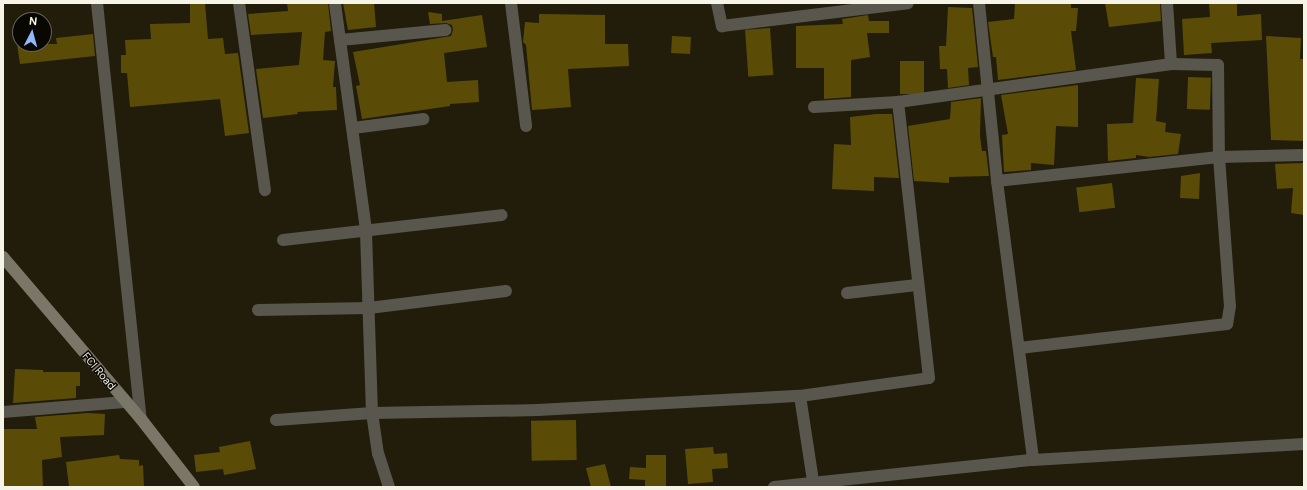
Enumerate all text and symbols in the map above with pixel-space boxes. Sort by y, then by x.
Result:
north arrow [12,12,52,52]
text: N [28,14,38,28]
street label: FCI Road [80,350,118,392]

